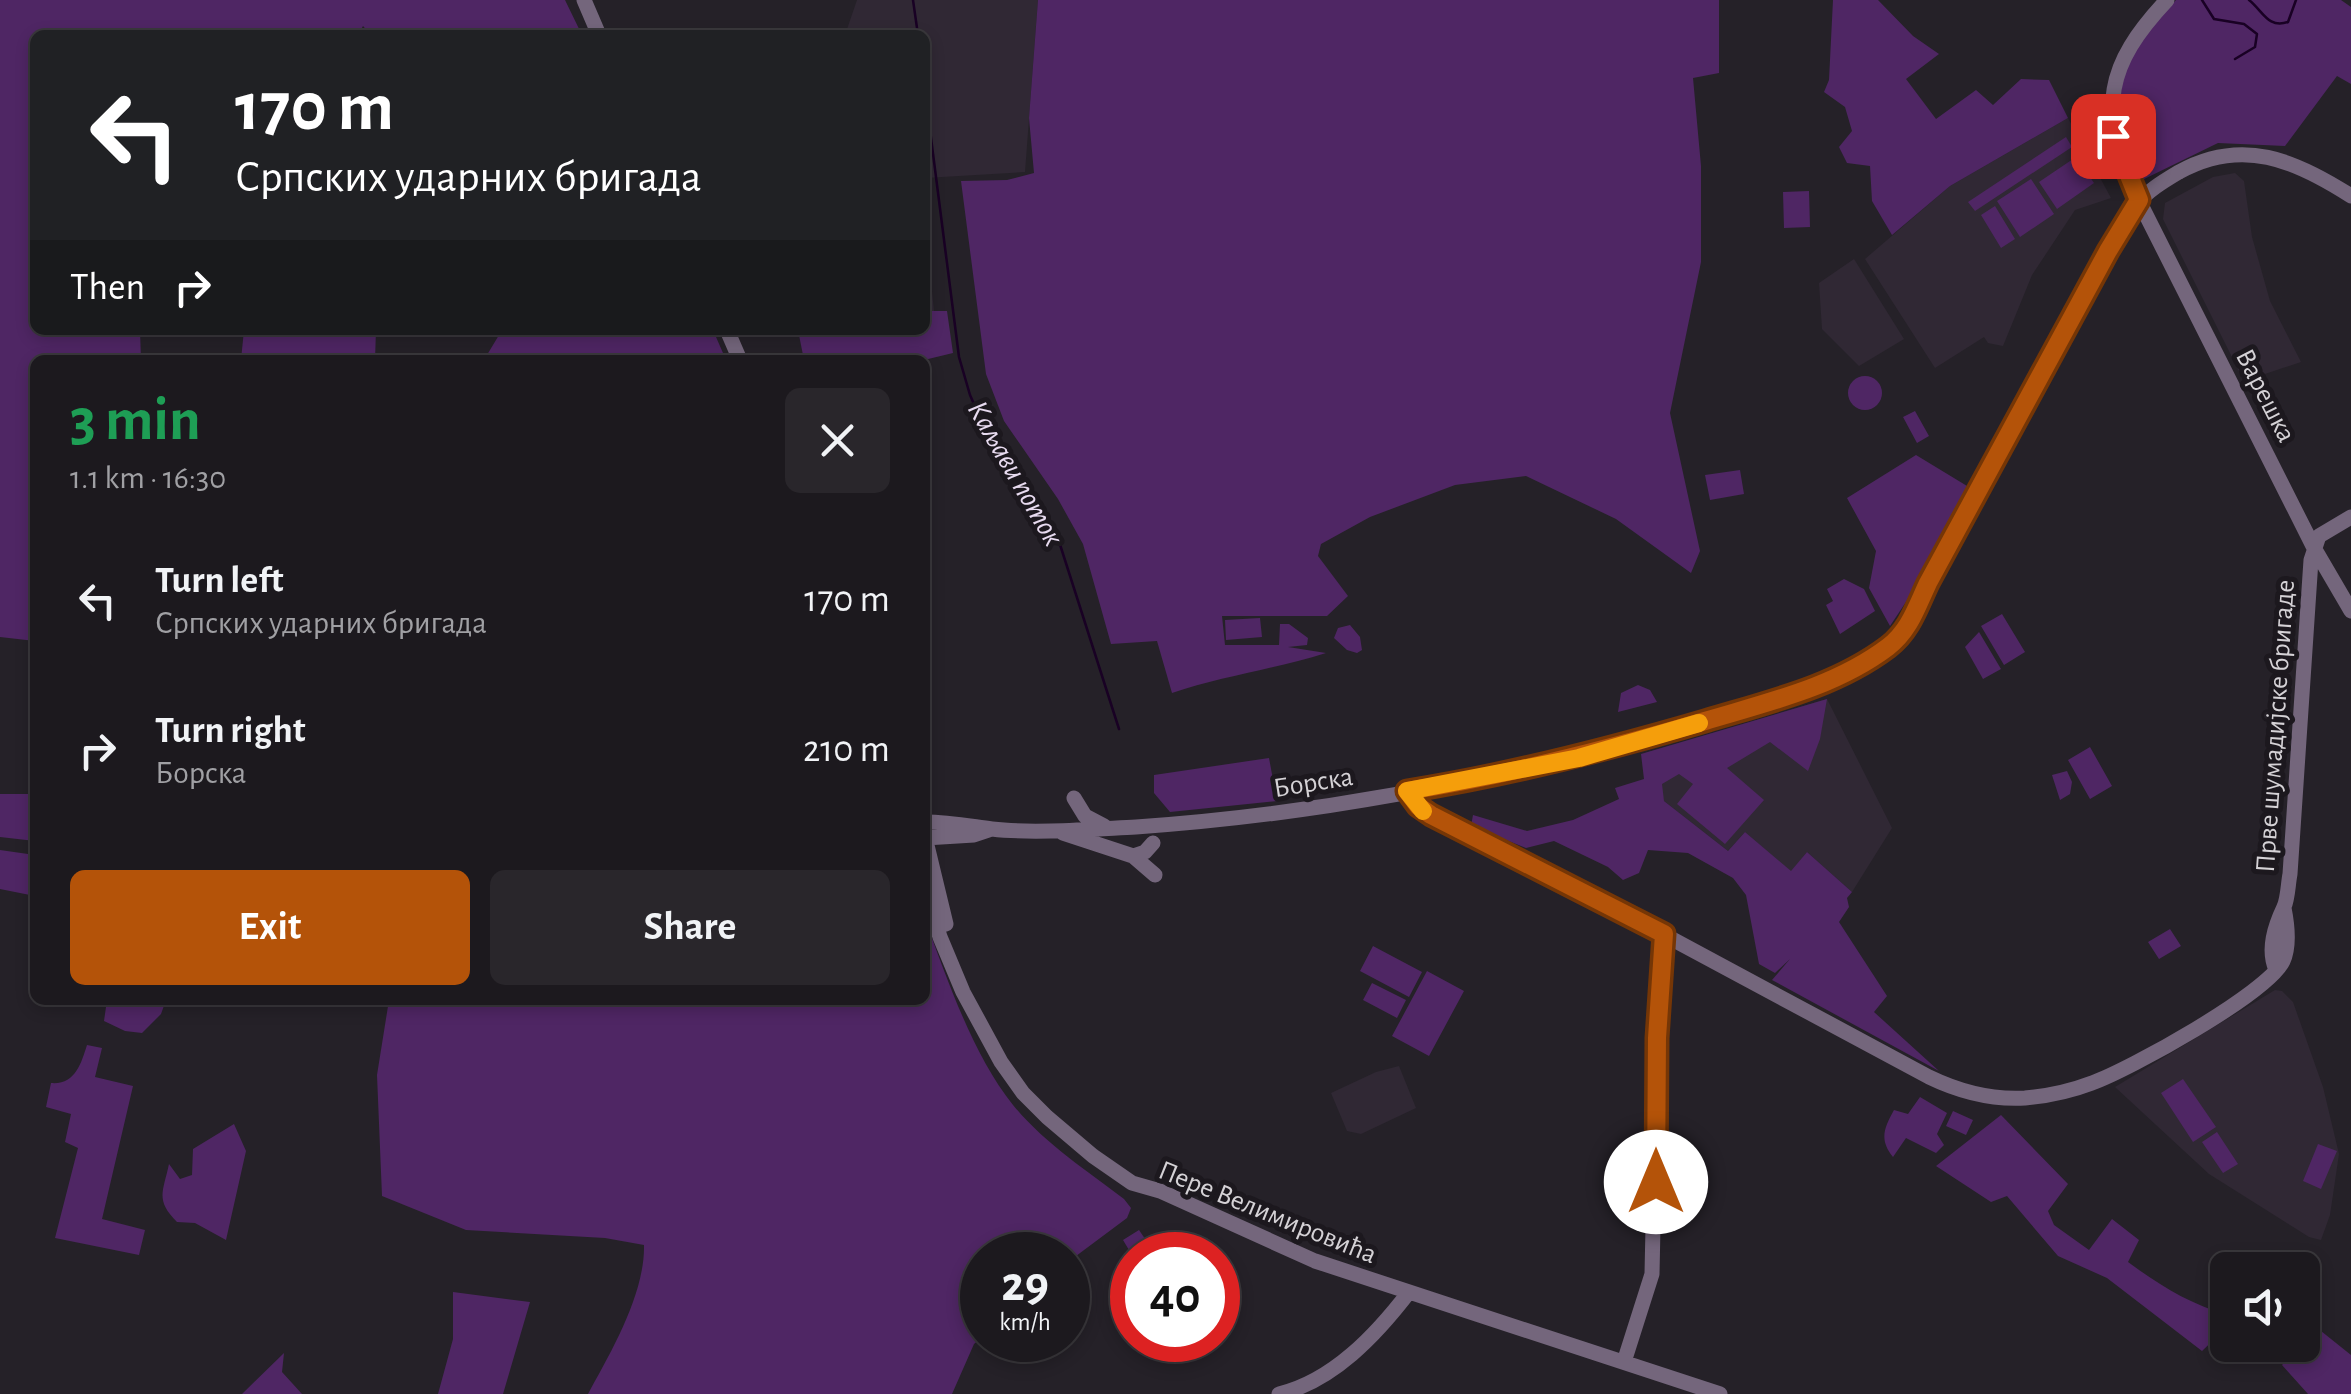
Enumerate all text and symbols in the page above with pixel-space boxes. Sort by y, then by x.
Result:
icon: left [70,70,200,200]
text: 170 m [235,73,394,143]
pin [2071,94,2156,179]
icon: arrive [2086,109,2141,164]
text: Српских ударних бригада [235,155,702,200]
icon: right [165,260,220,315]
text: Then [70,269,145,307]
street label: Варешка [2230,345,2301,447]
button: close [785,388,890,493]
text: 3 min [70,391,201,451]
water label: Каљави поток [962,396,1069,552]
text: 1.1 km · 16:30 [70,462,226,494]
text: Turn left [155,562,283,600]
icon: left [70,573,125,628]
street label: Прве шумадијске бригаде [2252,579,2300,874]
text: 170 m [804,581,890,619]
text: Српских ударних бригада [155,607,487,639]
text: Turn right [155,712,305,750]
icon: right [70,723,125,778]
text: 210 m [803,731,890,769]
text: Борска [155,757,246,789]
street label: Борска [1272,763,1355,803]
button: Exit [70,870,470,985]
button: Share [490,870,890,985]
position arrow [1604,1130,1708,1234]
street label: Пере Велимировића [1154,1156,1380,1269]
speed limit sign: 40 [1110,1232,1240,1362]
map controls [2210,1252,2320,1362]
button: sound [2210,1252,2320,1362]
text: 29 [1001,1260,1049,1310]
text: km/h [999,1310,1051,1335]

